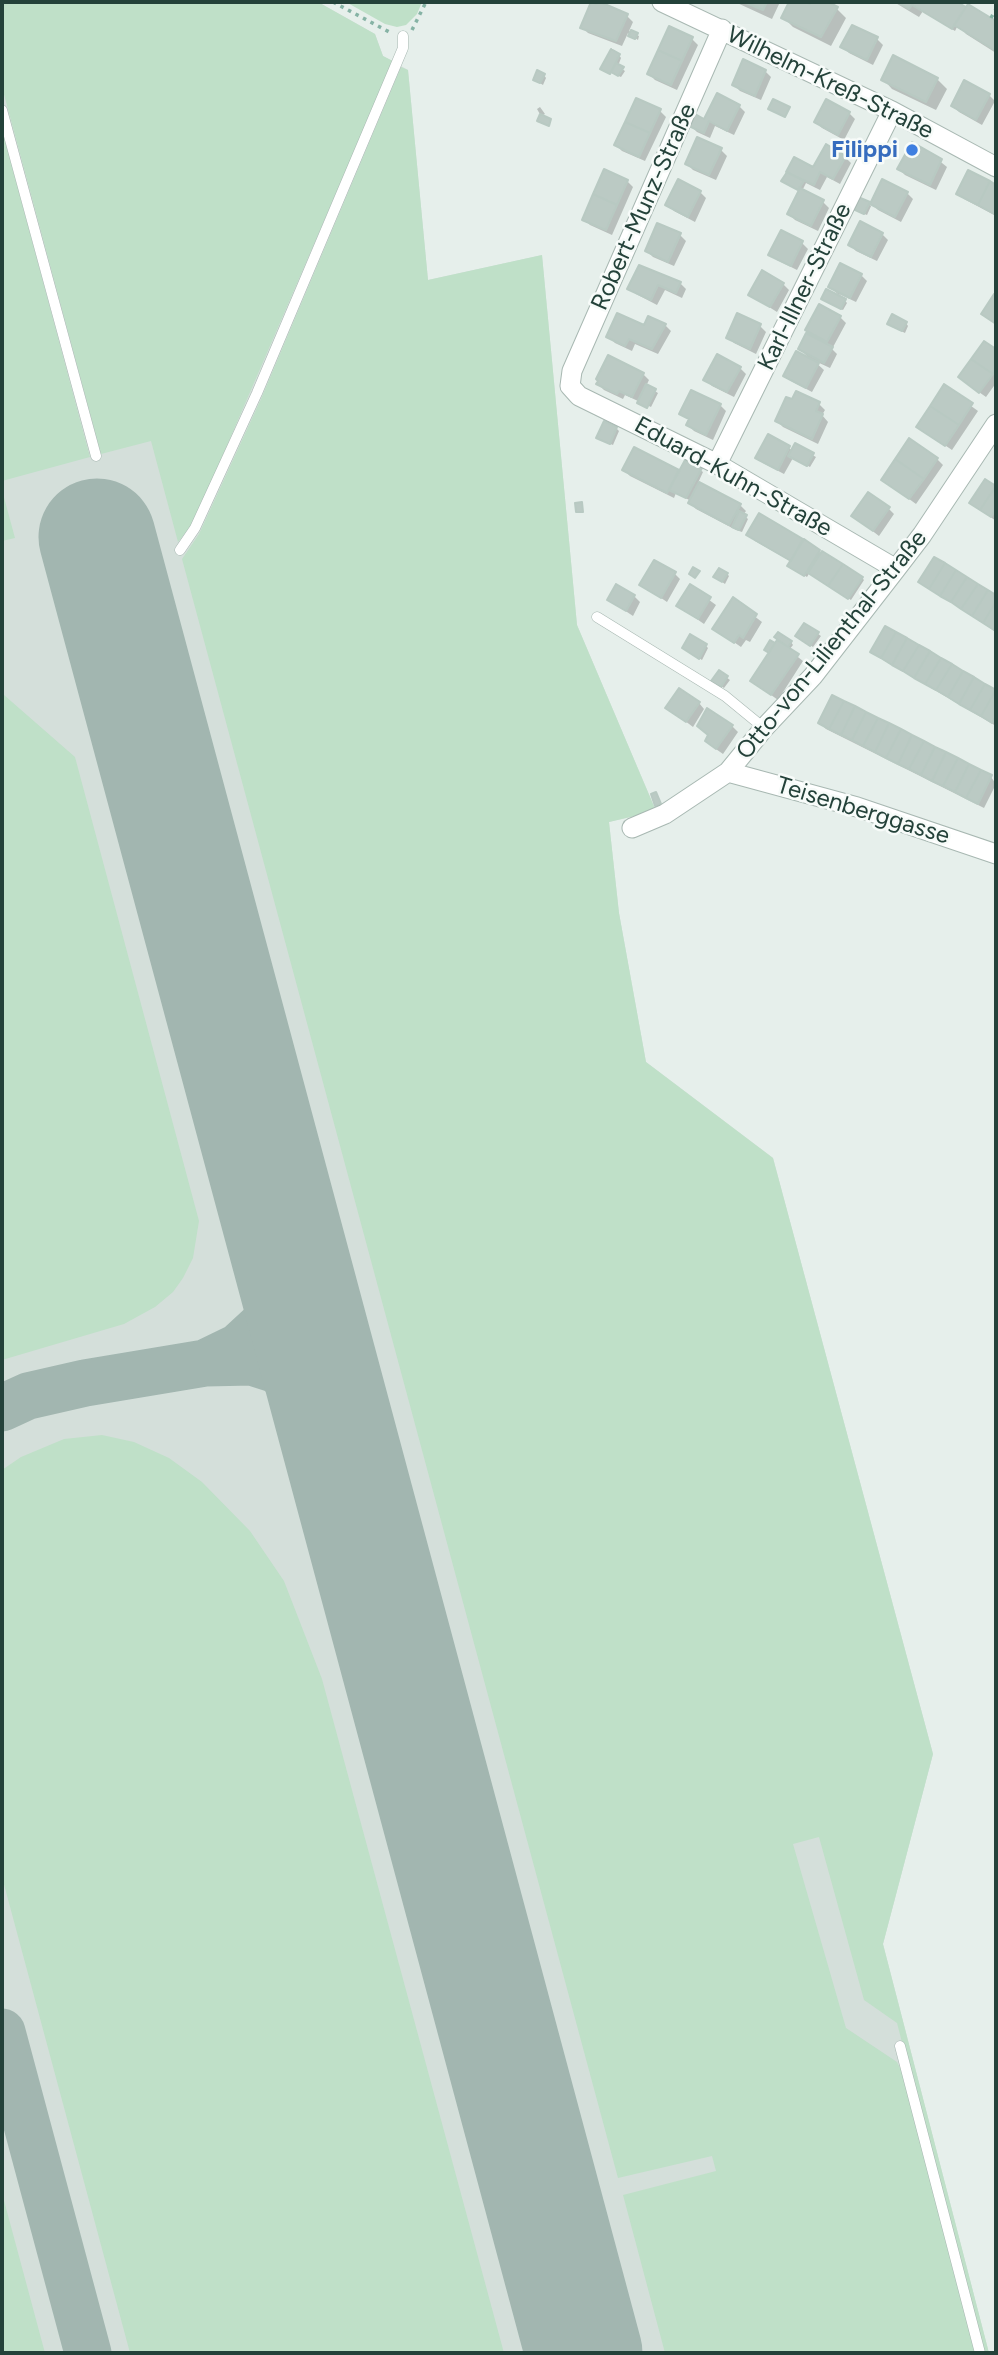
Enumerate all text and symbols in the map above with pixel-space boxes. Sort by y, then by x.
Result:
street label: Wilhelm-Kreß-Straße [722,20,938,146]
street label: Robert-Munz-Straße [585,99,703,315]
place label: Filippi [831,136,898,164]
marker: Filippi [904,142,920,158]
street label: Karl-Illner-Straße [752,199,858,375]
street label: Eduard-Kuhn-Straße [629,411,837,543]
street label: Otto-von-Lilienthal-Straße [731,525,933,765]
street label: Teisenberggasse [773,771,953,851]

